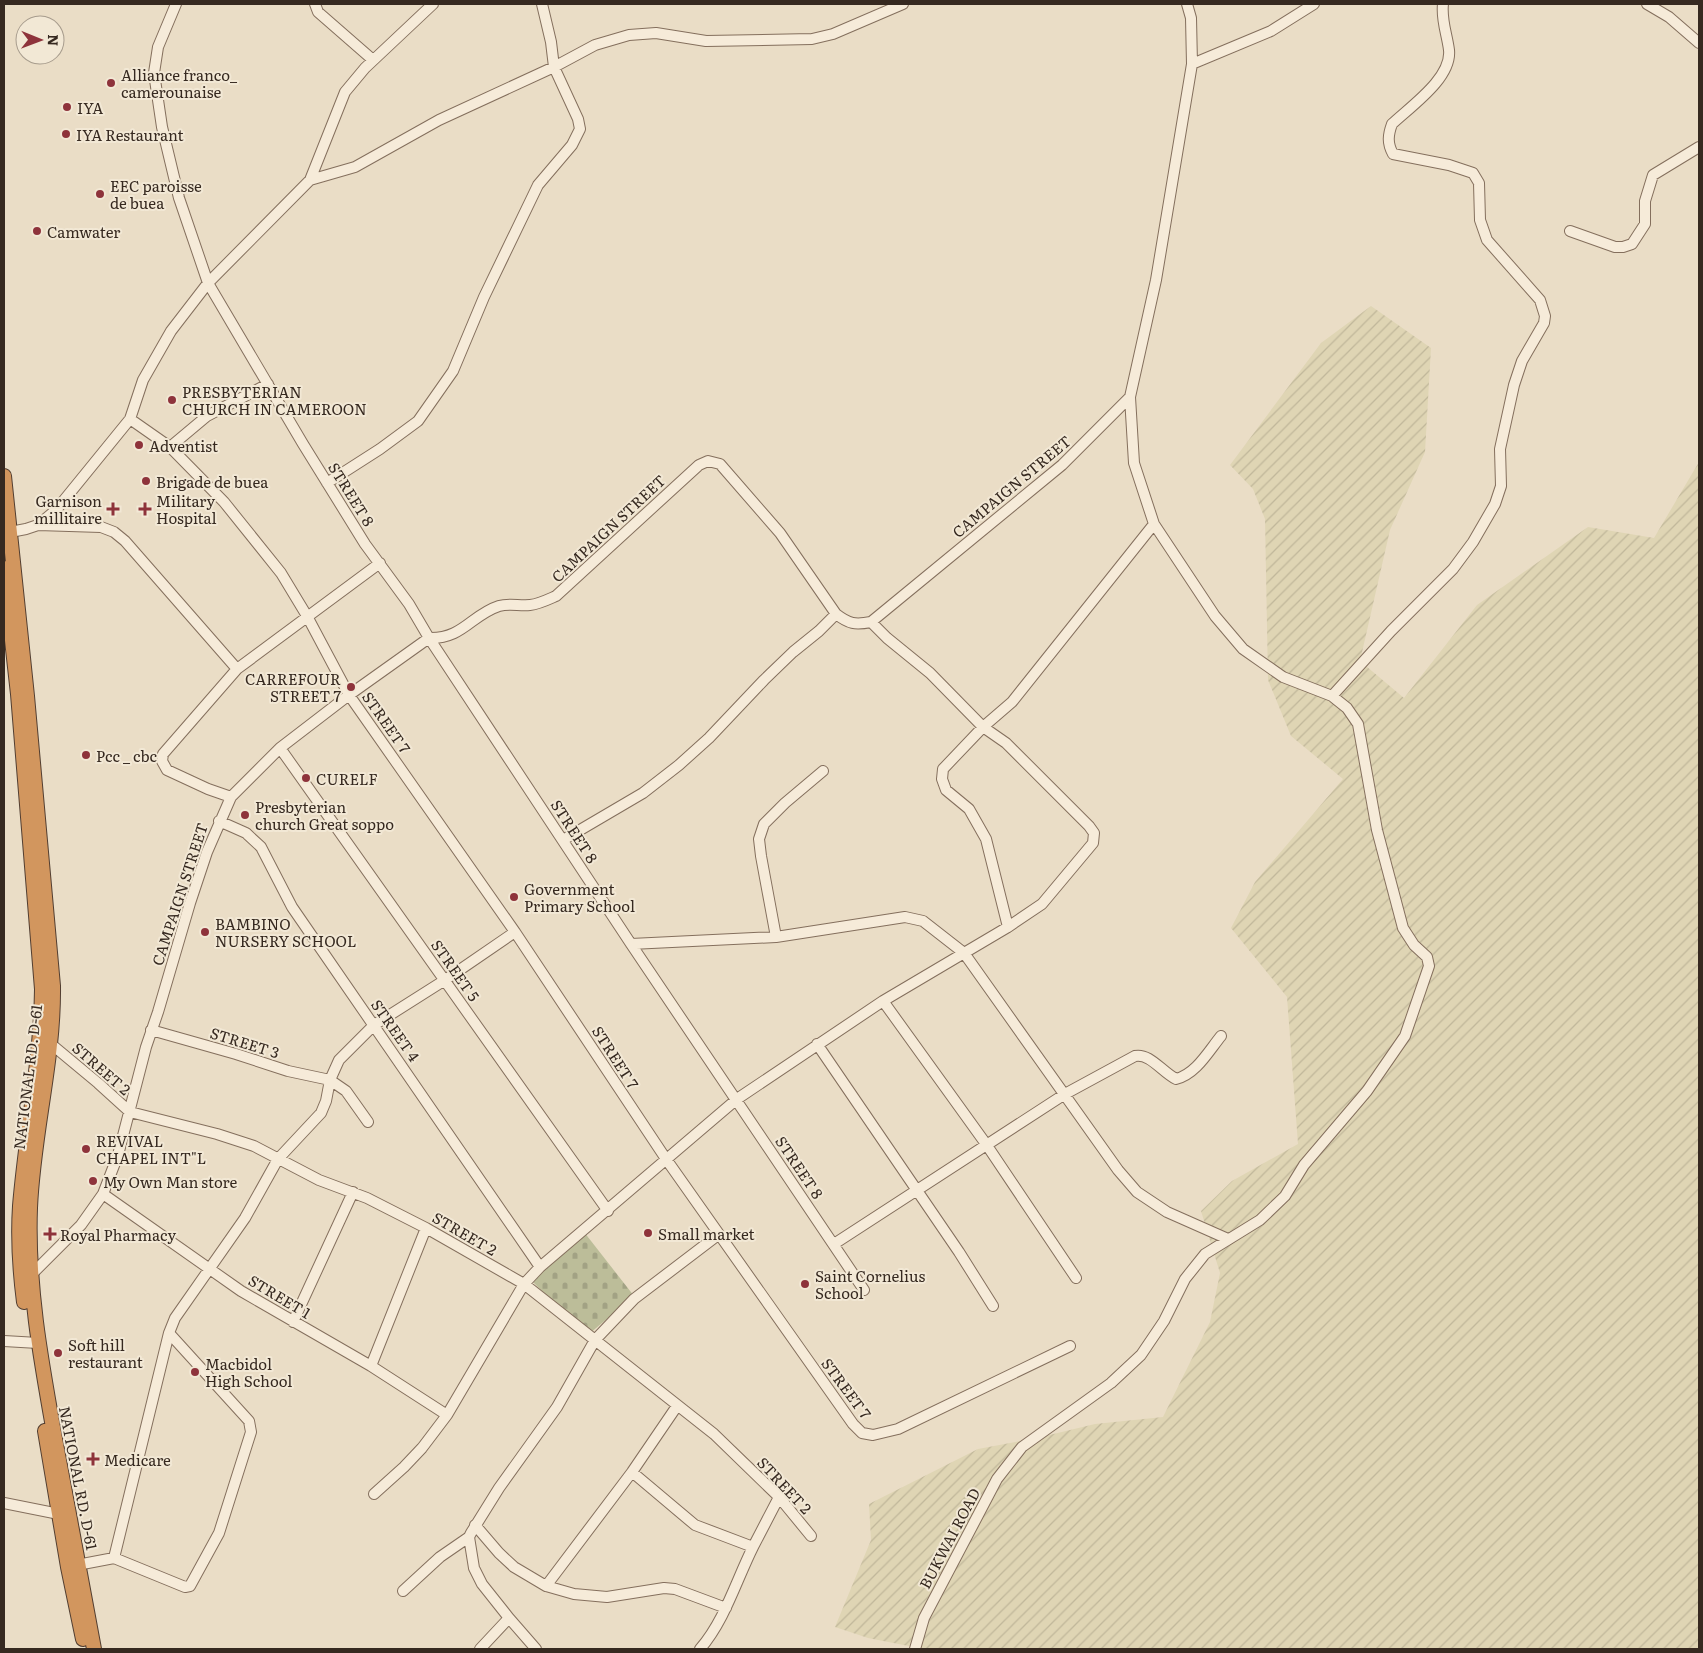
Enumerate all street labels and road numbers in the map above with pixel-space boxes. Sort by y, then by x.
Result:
street label: CAMPAIGN STREET [947,429,1075,543]
street label: STREET 8 [323,458,381,530]
street label: CAMPAIGN STREET [546,469,670,587]
street label: STREET 7 [357,686,417,758]
street label: STREET 8 [546,795,604,867]
street label: CAMPAIGN STREET [145,820,213,968]
street label: STREET 5 [426,934,486,1006]
street label: STREET 4 [366,994,426,1066]
street label: NATIONAL RD. D-61 [7,1003,47,1151]
street label: STREET 3 [207,1021,283,1063]
street label: STREET 7 [587,1021,645,1093]
street label: STREET 2 [68,1036,137,1100]
street label: STREET 8 [770,1131,830,1203]
street label: STREET 2 [429,1205,502,1261]
street label: STREET 1 [244,1268,316,1324]
street label: STREET 7 [816,1353,878,1424]
street label: NATIONAL RD. D-61 [54,1404,104,1552]
street label: STREET 2 [752,1451,818,1519]
street label: BUKWAI ROAD [913,1483,985,1593]

